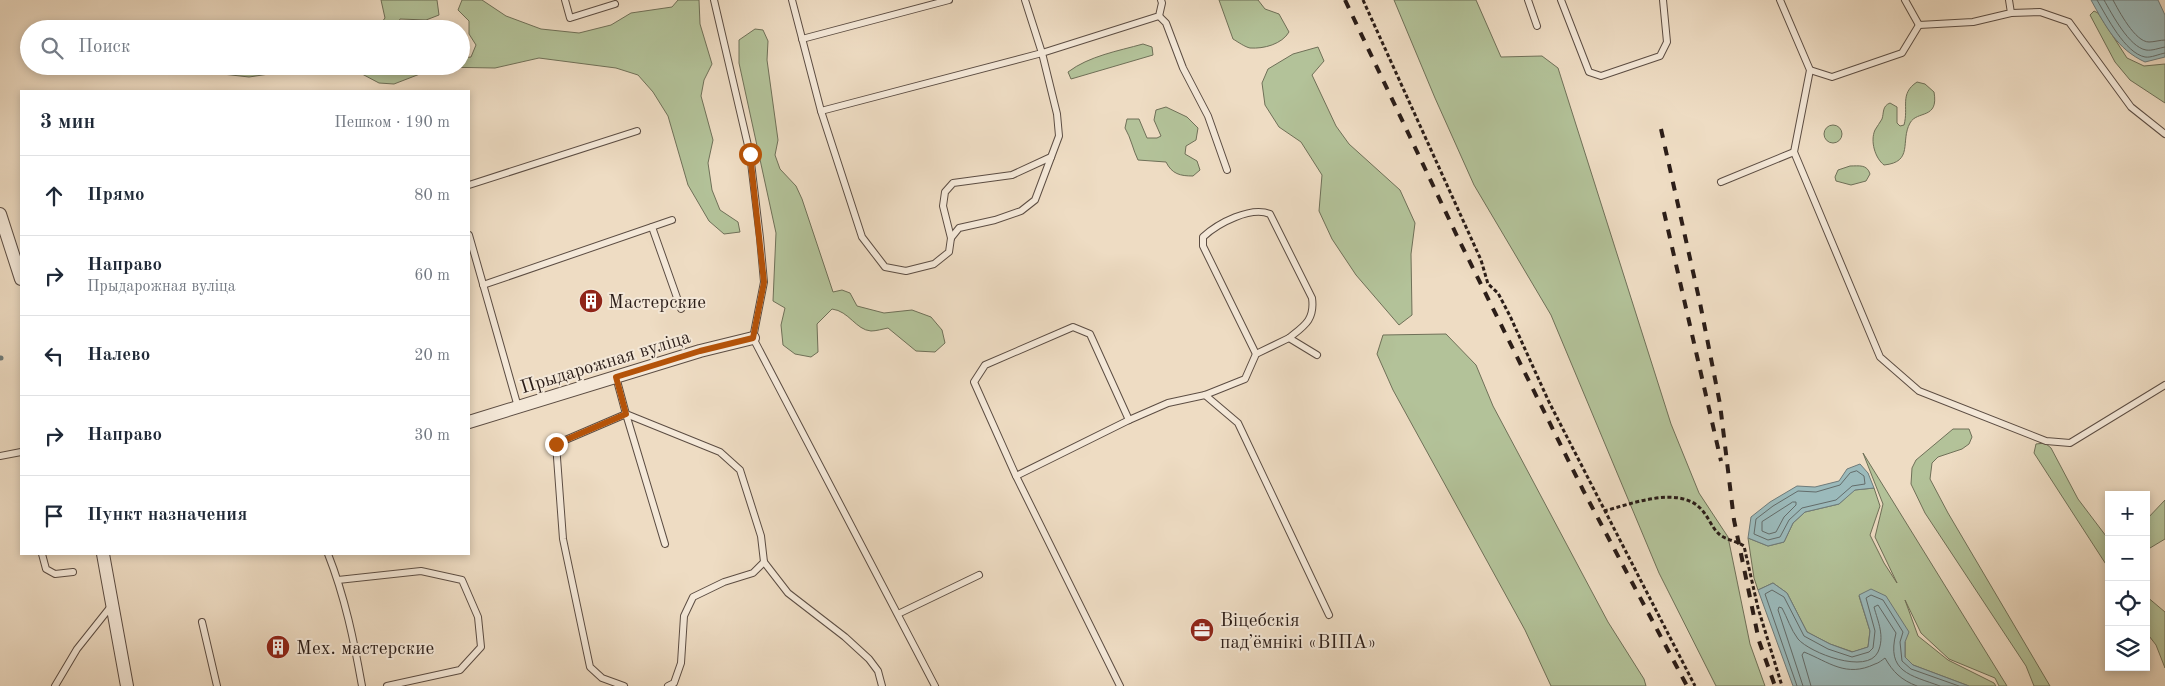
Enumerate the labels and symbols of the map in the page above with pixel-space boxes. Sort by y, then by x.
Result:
route start [739,143,762,166]
building icon: Мастерские [578,288,604,314]
place label: Мастерские [608,294,706,313]
street label: Прыдарожная вуліца [519,328,694,398]
route end [545,433,568,456]
place label: Віцебскія падʼёмнікі «ВІПА» [1220,612,1376,653]
office icon: Віцебскія падʼёмнікі «ВІПА» [1189,617,1215,643]
building icon: Мех. мастерские [265,634,291,660]
place label: Мех. мастерские [296,640,434,659]

